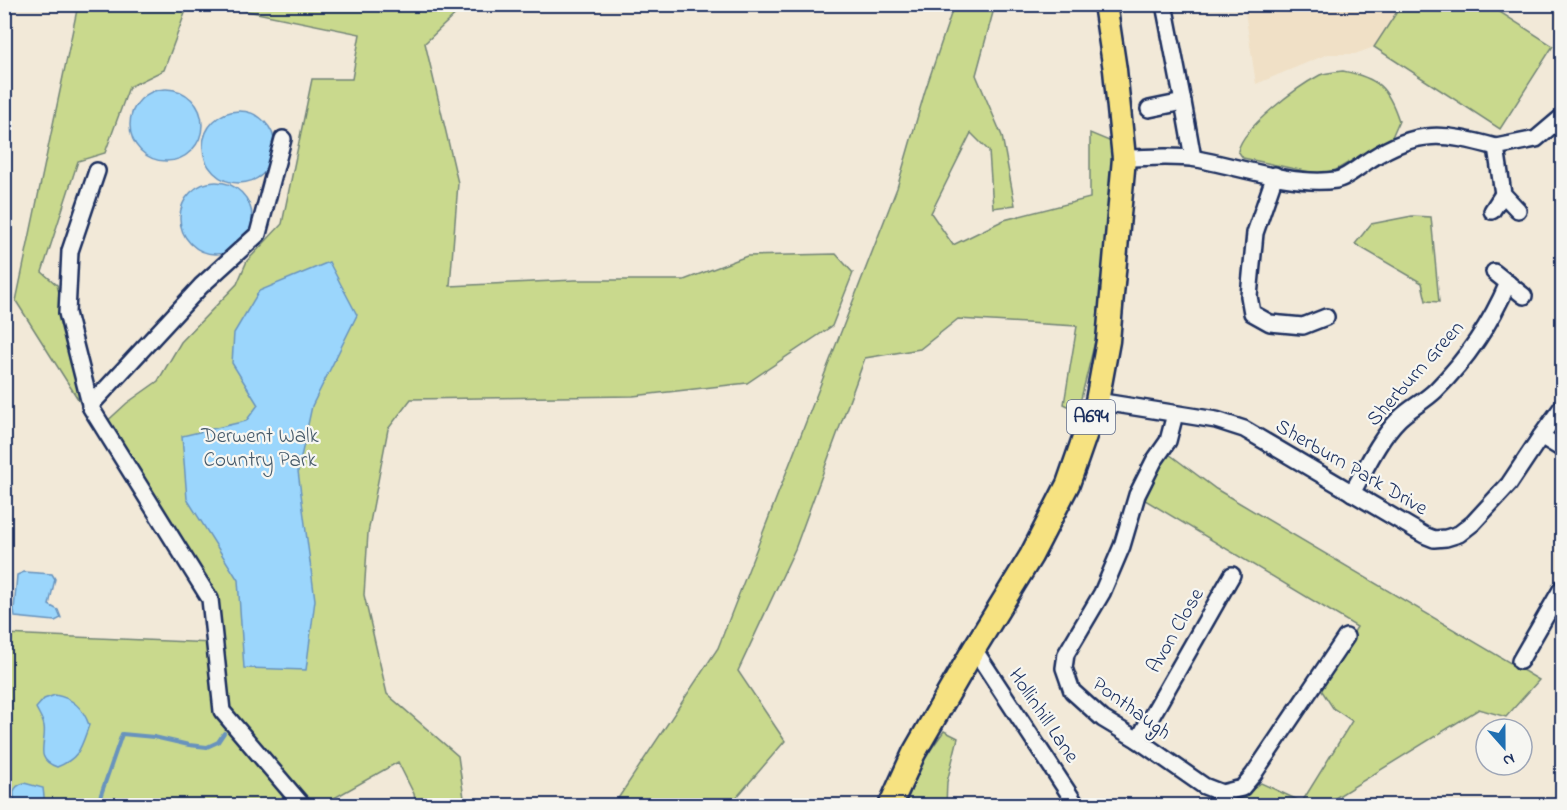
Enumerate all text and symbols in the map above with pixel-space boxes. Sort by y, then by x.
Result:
street label: Sherburn Green [1360,314,1472,434]
road number: A694 [1067,400,1115,434]
street label: Sherburn Park Drive [1269,412,1433,524]
park label: Derwent Walk Country Park [200,422,320,478]
street label: Avon Close [1140,582,1213,679]
street label: Hollinhill Lane [1000,663,1086,770]
street label: Ponthaugh [1084,670,1177,750]
north arrow [1474,717,1534,777]
text: N [1499,746,1518,772]

